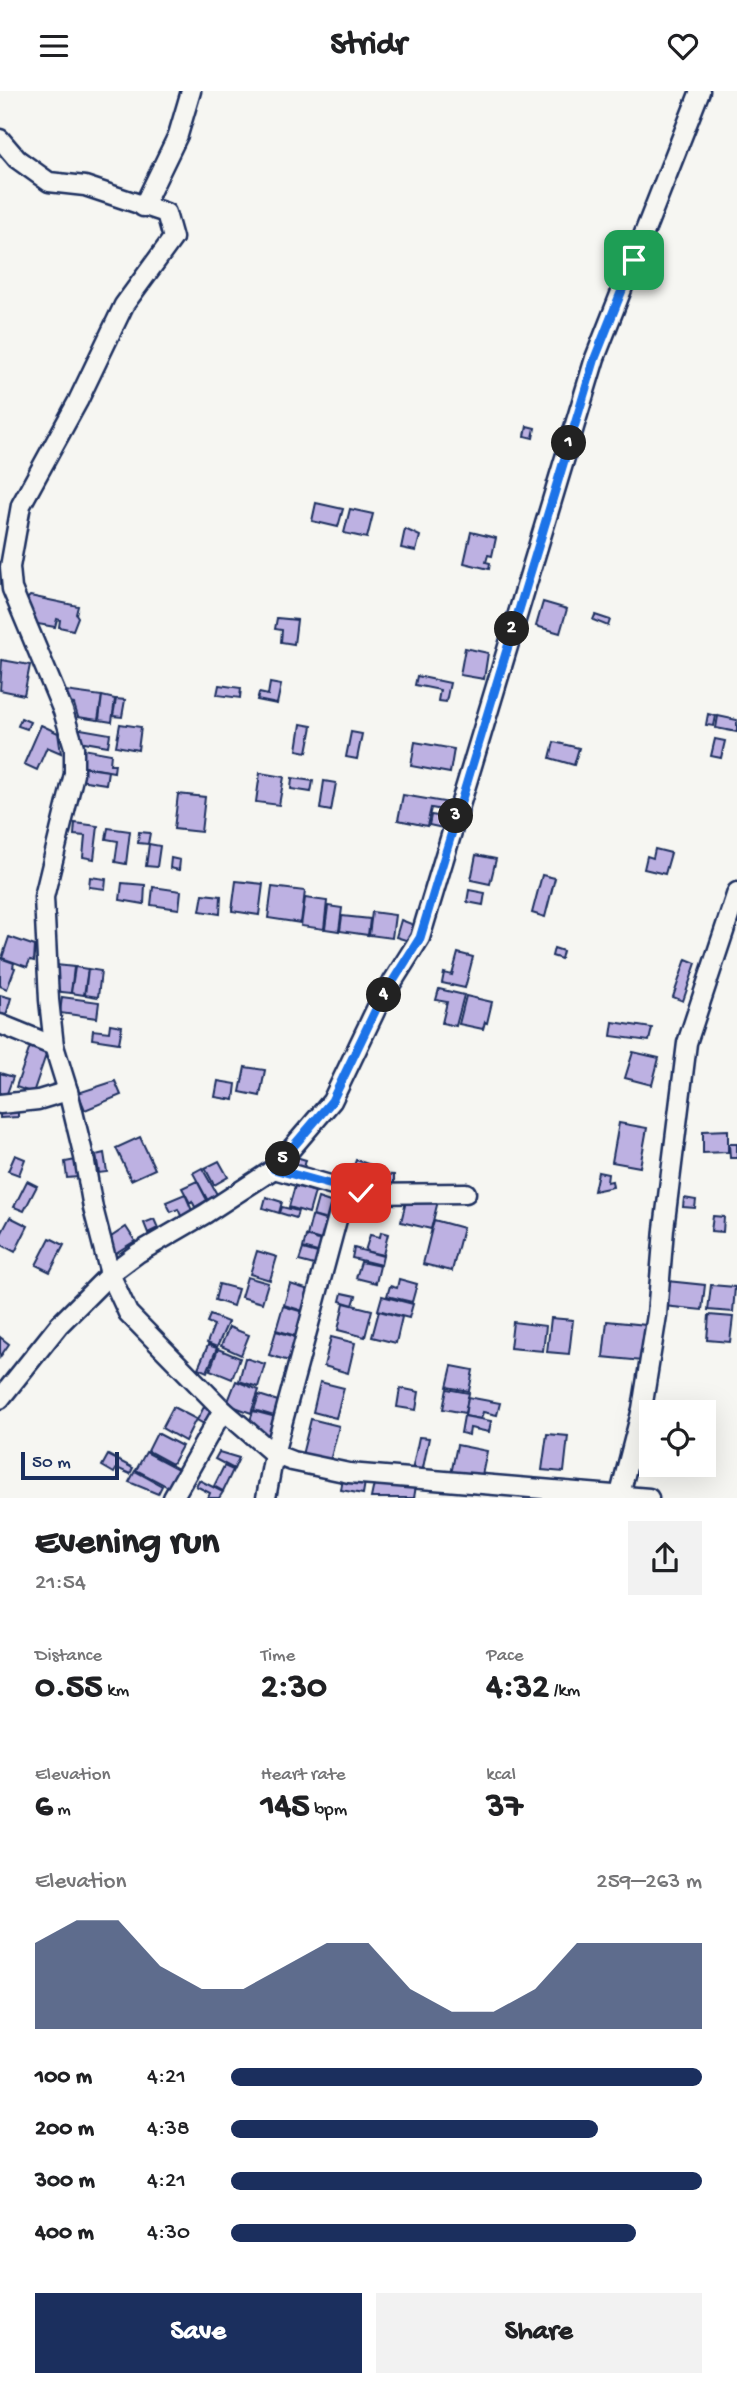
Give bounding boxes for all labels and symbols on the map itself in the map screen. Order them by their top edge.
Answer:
pin [604,230,664,290]
pin: 1 [552,425,586,461]
pin: 2 [494,611,530,647]
pin: 3 [438,799,474,833]
pin: 4 [366,977,402,1013]
pin: 5 [266,1141,300,1177]
pin [331,1163,391,1223]
scale bar [21,1449,119,1481]

